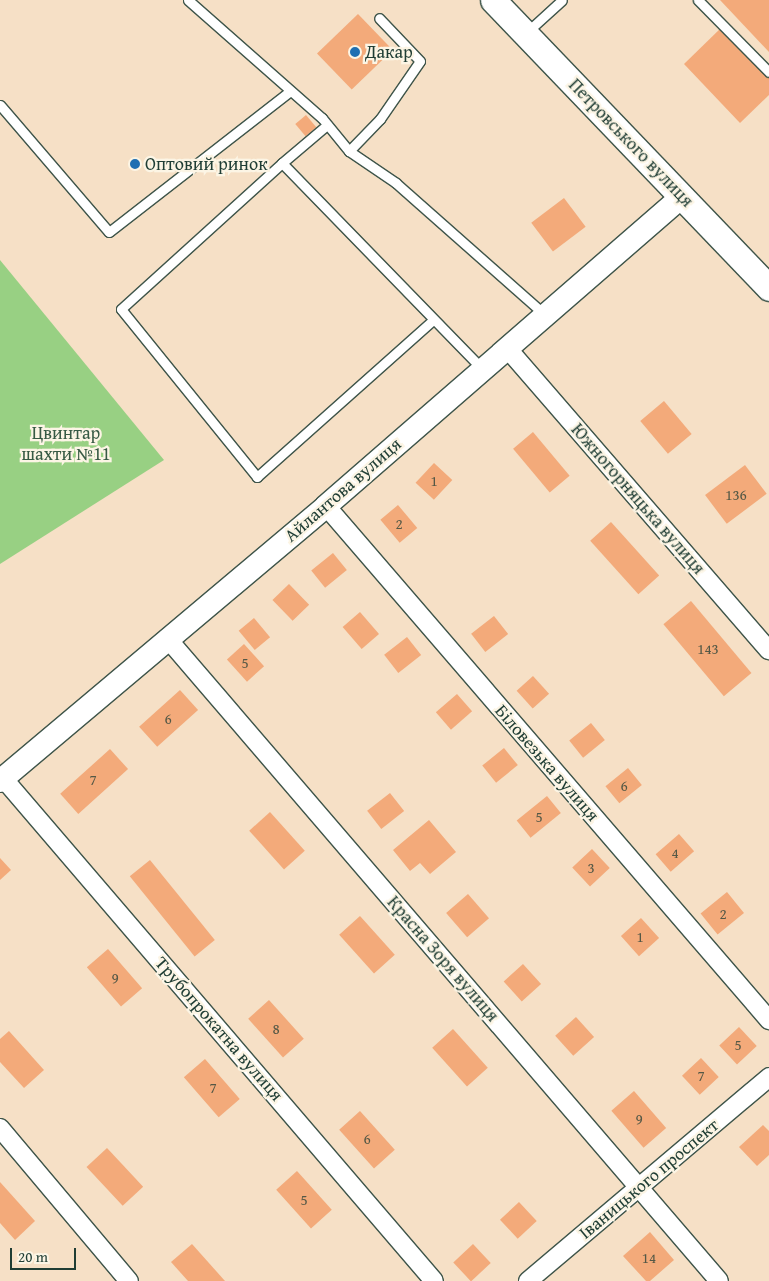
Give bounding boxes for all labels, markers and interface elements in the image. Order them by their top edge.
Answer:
place label: Дакар [365,41,413,63]
marker: Дакар [349,46,361,58]
street label: Петровського вулиця [564,74,698,212]
place label: Оптовий ринок [145,153,268,175]
marker: Оптовий ринок [129,158,141,170]
street label: Южногорняцька вулиця [567,419,709,579]
park label: Цвинтар шахти №11 [21,423,111,466]
street label: Айлантова вулиця [280,433,406,547]
house number: 1 [430,472,438,490]
house number: 136 [725,486,747,504]
house number: 2 [395,515,403,533]
house number: 143 [697,640,719,658]
house number: 5 [241,654,249,672]
street label: Біловезька вулиця [490,700,604,826]
house number: 6 [164,710,172,728]
house number: 7 [89,771,97,789]
house number: 6 [620,777,628,795]
house number: 5 [535,808,543,826]
house number: 4 [671,844,679,862]
house number: 3 [587,859,595,877]
street label: Красна Зоря вулиця [383,892,503,1026]
house number: 2 [719,905,727,923]
house number: 1 [636,928,644,946]
street label: Трубопрокатна вулиця [150,952,288,1106]
house number: 9 [111,969,119,987]
house number: 8 [272,1020,280,1038]
house number: 5 [734,1036,742,1054]
house number: 7 [697,1067,705,1085]
house number: 7 [209,1079,217,1097]
house number: 9 [635,1110,643,1128]
street label: Іваницького проспект [575,1114,723,1244]
house number: 6 [363,1130,371,1148]
house number: 5 [300,1191,308,1209]
scale bar [12,1238,79,1270]
text: 20 m [18,1246,48,1267]
house number: 14 [642,1249,656,1267]

